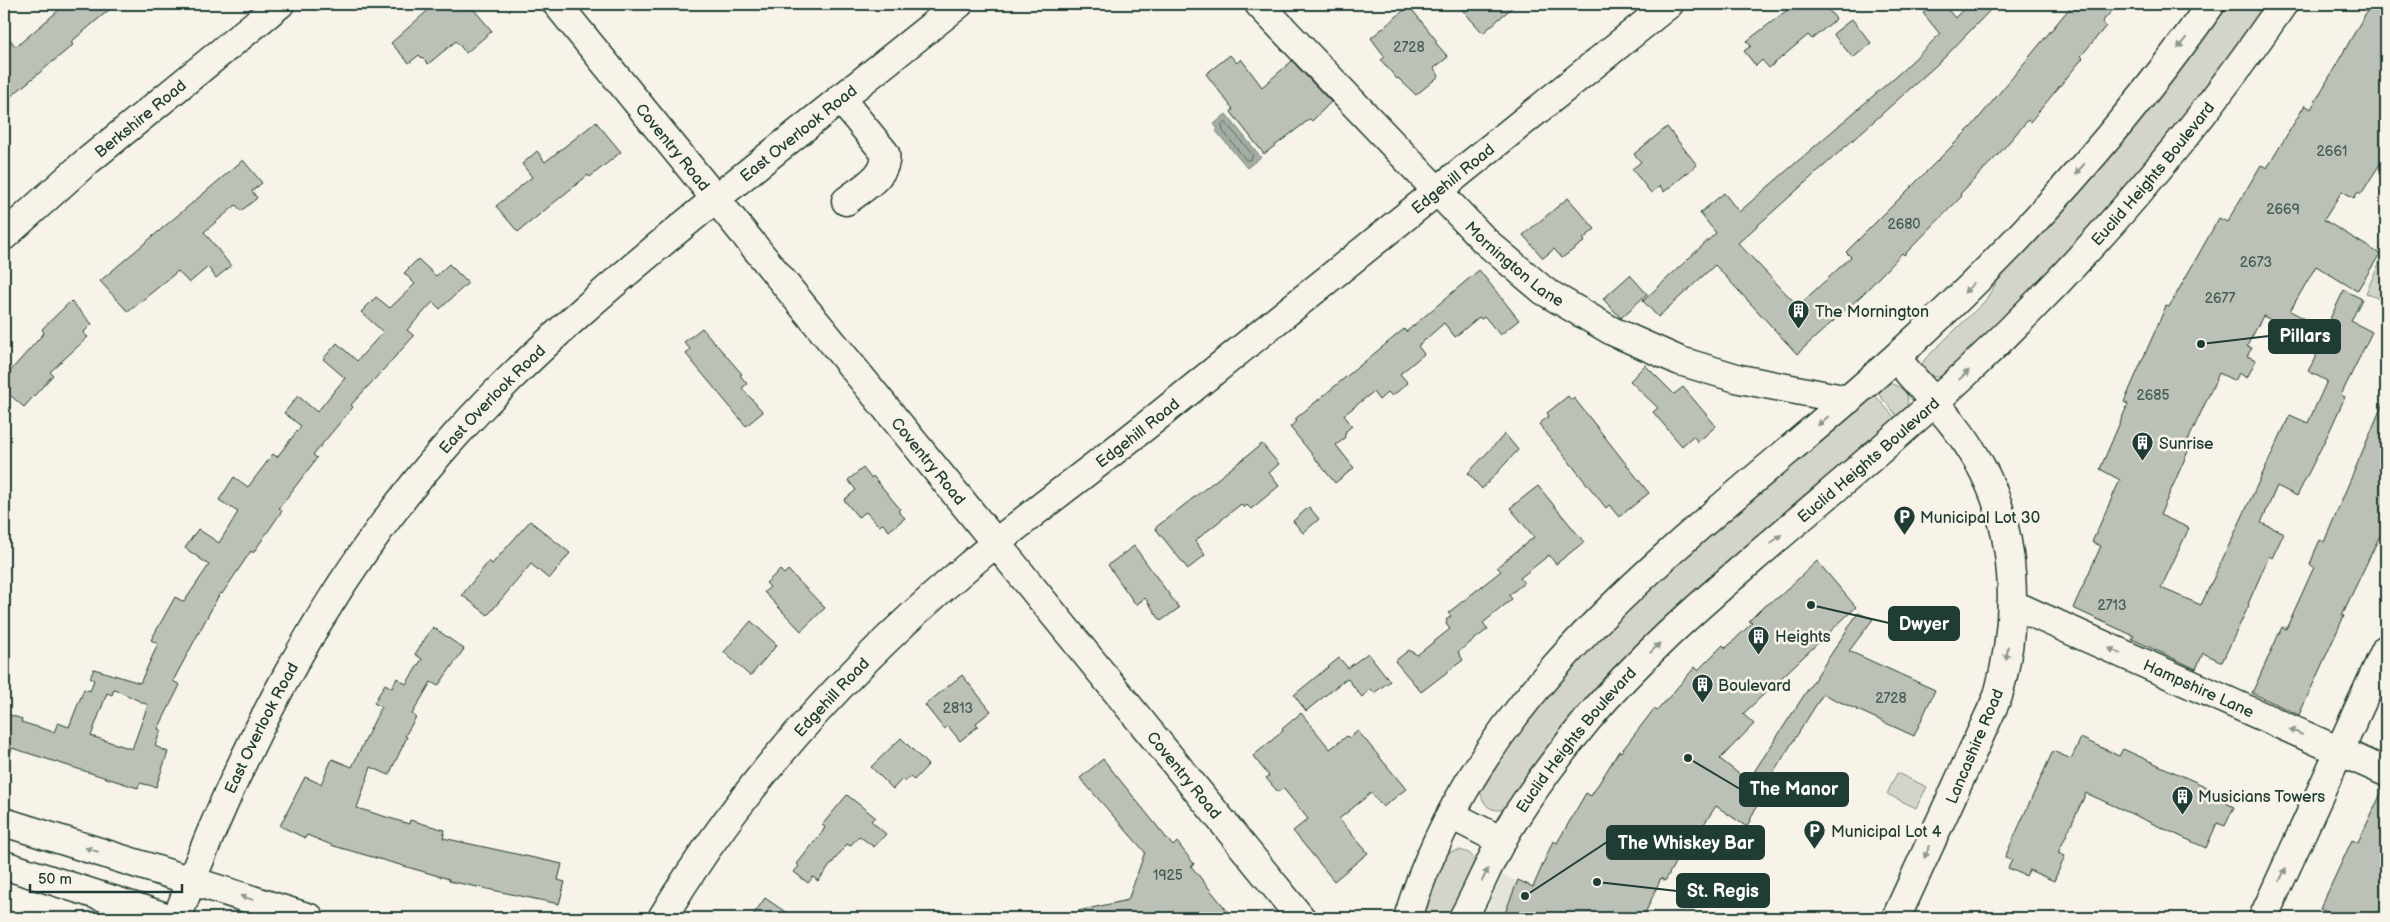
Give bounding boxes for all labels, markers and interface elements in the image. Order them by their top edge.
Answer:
one-way arrow [2177,36,2188,49]
house number: 2728 [1393,39,1425,56]
street label: Berkshire Road [91,76,191,162]
street label: East Overlook Road [737,81,861,186]
street label: Euclid Heights Boulevard [2088,99,2219,250]
street label: Coventry Road [631,100,713,195]
street label: Edgehill Road [1408,140,1499,219]
house number: 2661 [2317,143,2347,160]
one-way arrow [2074,162,2085,175]
house number: 2669 [2266,201,2300,218]
house number: 2680 [1887,216,1921,233]
street label: Mornington Lane [1461,218,1567,312]
house number: 2673 [2240,254,2272,271]
one-way arrow [1963,282,1975,294]
house number: 2677 [2205,290,2235,307]
building icon: The Mornington [1787,299,1811,330]
place label: The Mornington [1815,303,1929,322]
callout: Pillars [2269,320,2340,353]
text: Pillars [2279,326,2331,347]
street label: East Overlook Road [436,342,550,458]
one-way arrow [1958,369,1970,381]
house number: 2685 [2137,387,2170,404]
street label: Euclid Heights Boulevard [1794,394,1944,527]
street label: Edgehill Road [1093,395,1184,472]
street label: Coventry Road [886,414,969,509]
one-way arrow [1817,416,1830,427]
building icon: Sunrise [2131,431,2155,462]
place label: Sunrise [2159,435,2214,454]
parking icon: Municipal Lot 30 [1892,505,1916,536]
place label: Municipal Lot 30 [1920,509,2040,528]
one-way arrow [1769,533,1781,545]
house number: 2713 [2097,597,2127,614]
callout: Dwyer [1889,607,1959,640]
text: Dwyer [1899,614,1950,635]
building icon: Heights [1747,624,1771,655]
place label: Heights [1775,628,1831,647]
one-way arrow [1649,642,1661,654]
one-way arrow [2003,645,2011,661]
one-way arrow [2108,647,2122,655]
street label: Edgehill Road [791,654,874,741]
street label: Hampshire Lane [2140,656,2257,723]
street label: East Overlook Road [221,660,303,797]
street label: Euclid Heights Boulevard [1513,664,1641,817]
building icon: Boulevard [1690,673,1714,704]
place label: Boulevard [1718,677,1791,696]
street label: Lancashire Road [1943,686,2008,807]
house number: 2728 [1875,690,1907,707]
house number: 2813 [943,700,973,717]
one-way arrow [2289,727,2303,735]
street label: Coventry Road [1142,728,1225,823]
callout: The Manor [1740,773,1848,806]
text: The Manor [1750,779,1839,800]
building icon: Musicians Towers [2170,784,2194,815]
place label: Musicians Towers [2198,788,2325,807]
parking icon: Municipal Lot 4 [1803,819,1827,850]
place label: Municipal Lot 4 [1831,823,1942,842]
callout: The Whiskey Bar [1607,826,1764,859]
text: The Whiskey Bar [1618,833,1755,854]
one-way arrow [1923,844,1931,859]
one-way arrow [84,845,99,853]
scale bar [30,862,182,894]
house number: 1925 [1153,867,1183,884]
one-way arrow [2280,867,2288,881]
one-way arrow [1481,868,1489,882]
text: 50 m [38,870,72,889]
callout: St. Regis [1677,874,1769,907]
text: St. Regis [1687,881,1759,902]
one-way arrow [239,894,254,902]

